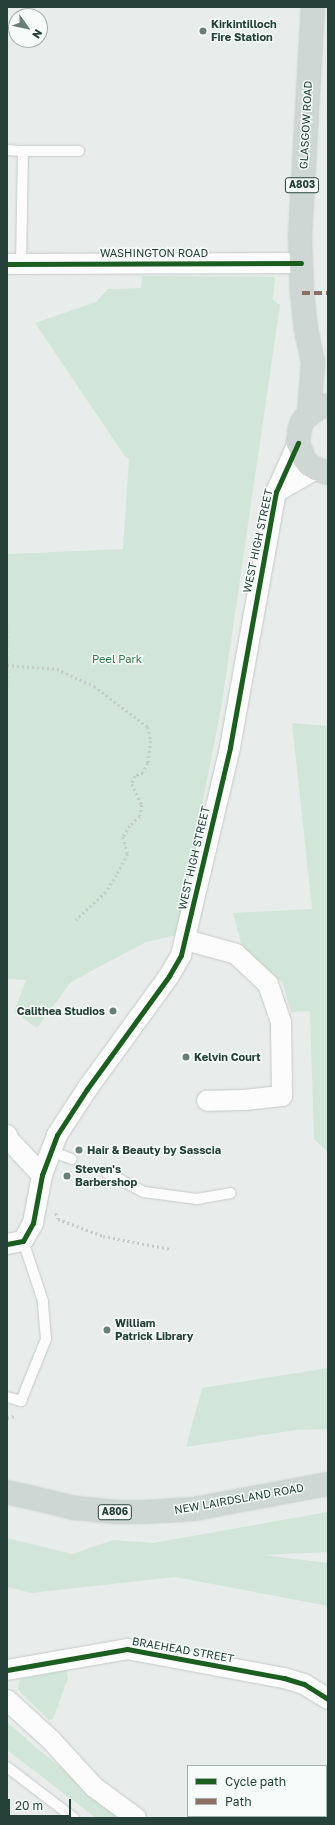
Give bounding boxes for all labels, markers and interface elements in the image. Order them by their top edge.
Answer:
north arrow [8,8,48,48]
place label: Kirkintilloch Fire Station [211,18,277,44]
marker: Kirkintilloch Fire Station [198,26,208,36]
text: N [30,27,45,41]
street label: GLASGOW ROAD [297,81,315,169]
road number: A803 [284,177,320,193]
street label: WASHINGTON ROAD [100,246,208,260]
street label: WEST HIGH STREET [241,488,275,594]
park label: Peel Park [92,652,142,666]
street label: WEST HIGH STREET [176,805,212,911]
place label: Calithea Studios [17,1004,105,1018]
marker: Calithea Studios [108,1006,118,1016]
place label: Kelvin Court [194,1050,261,1064]
marker: Kelvin Court [181,1052,191,1062]
place label: Hair & Beauty by Sasscia [87,1143,221,1157]
marker: Hair & Beauty by Sasscia [74,1145,84,1155]
place label: Steven's Barbershop [75,1163,137,1189]
marker: Steven's Barbershop [62,1171,72,1181]
place label: William Patrick Library [115,1317,193,1343]
marker: William Patrick Library [102,1325,112,1335]
street label: NEW LAIRDSLAND ROAD [173,1481,305,1517]
road number: A806 [97,1504,133,1520]
street label: BRAEHEAD STREET [131,1635,235,1665]
legend [187,1765,327,1817]
text: Cycle path [225,1774,286,1789]
scale bar [10,1791,73,1817]
text: Path [225,1794,252,1809]
text: 20 m [15,1798,43,1813]

